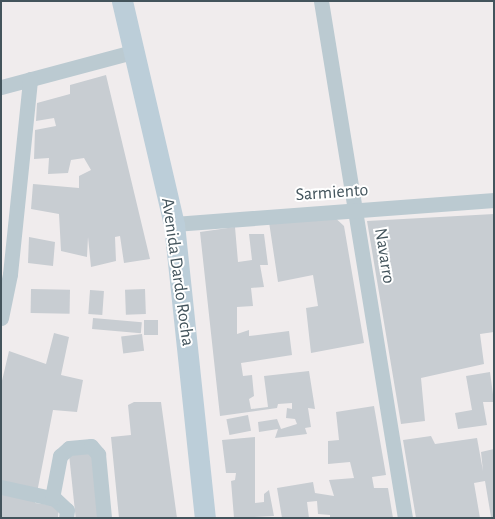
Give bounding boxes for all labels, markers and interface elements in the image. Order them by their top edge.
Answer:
street label: Sarmiento [295,180,369,206]
street label: Avenida Dardo Rocha [156,196,198,348]
street label: Navarro [369,227,399,285]

